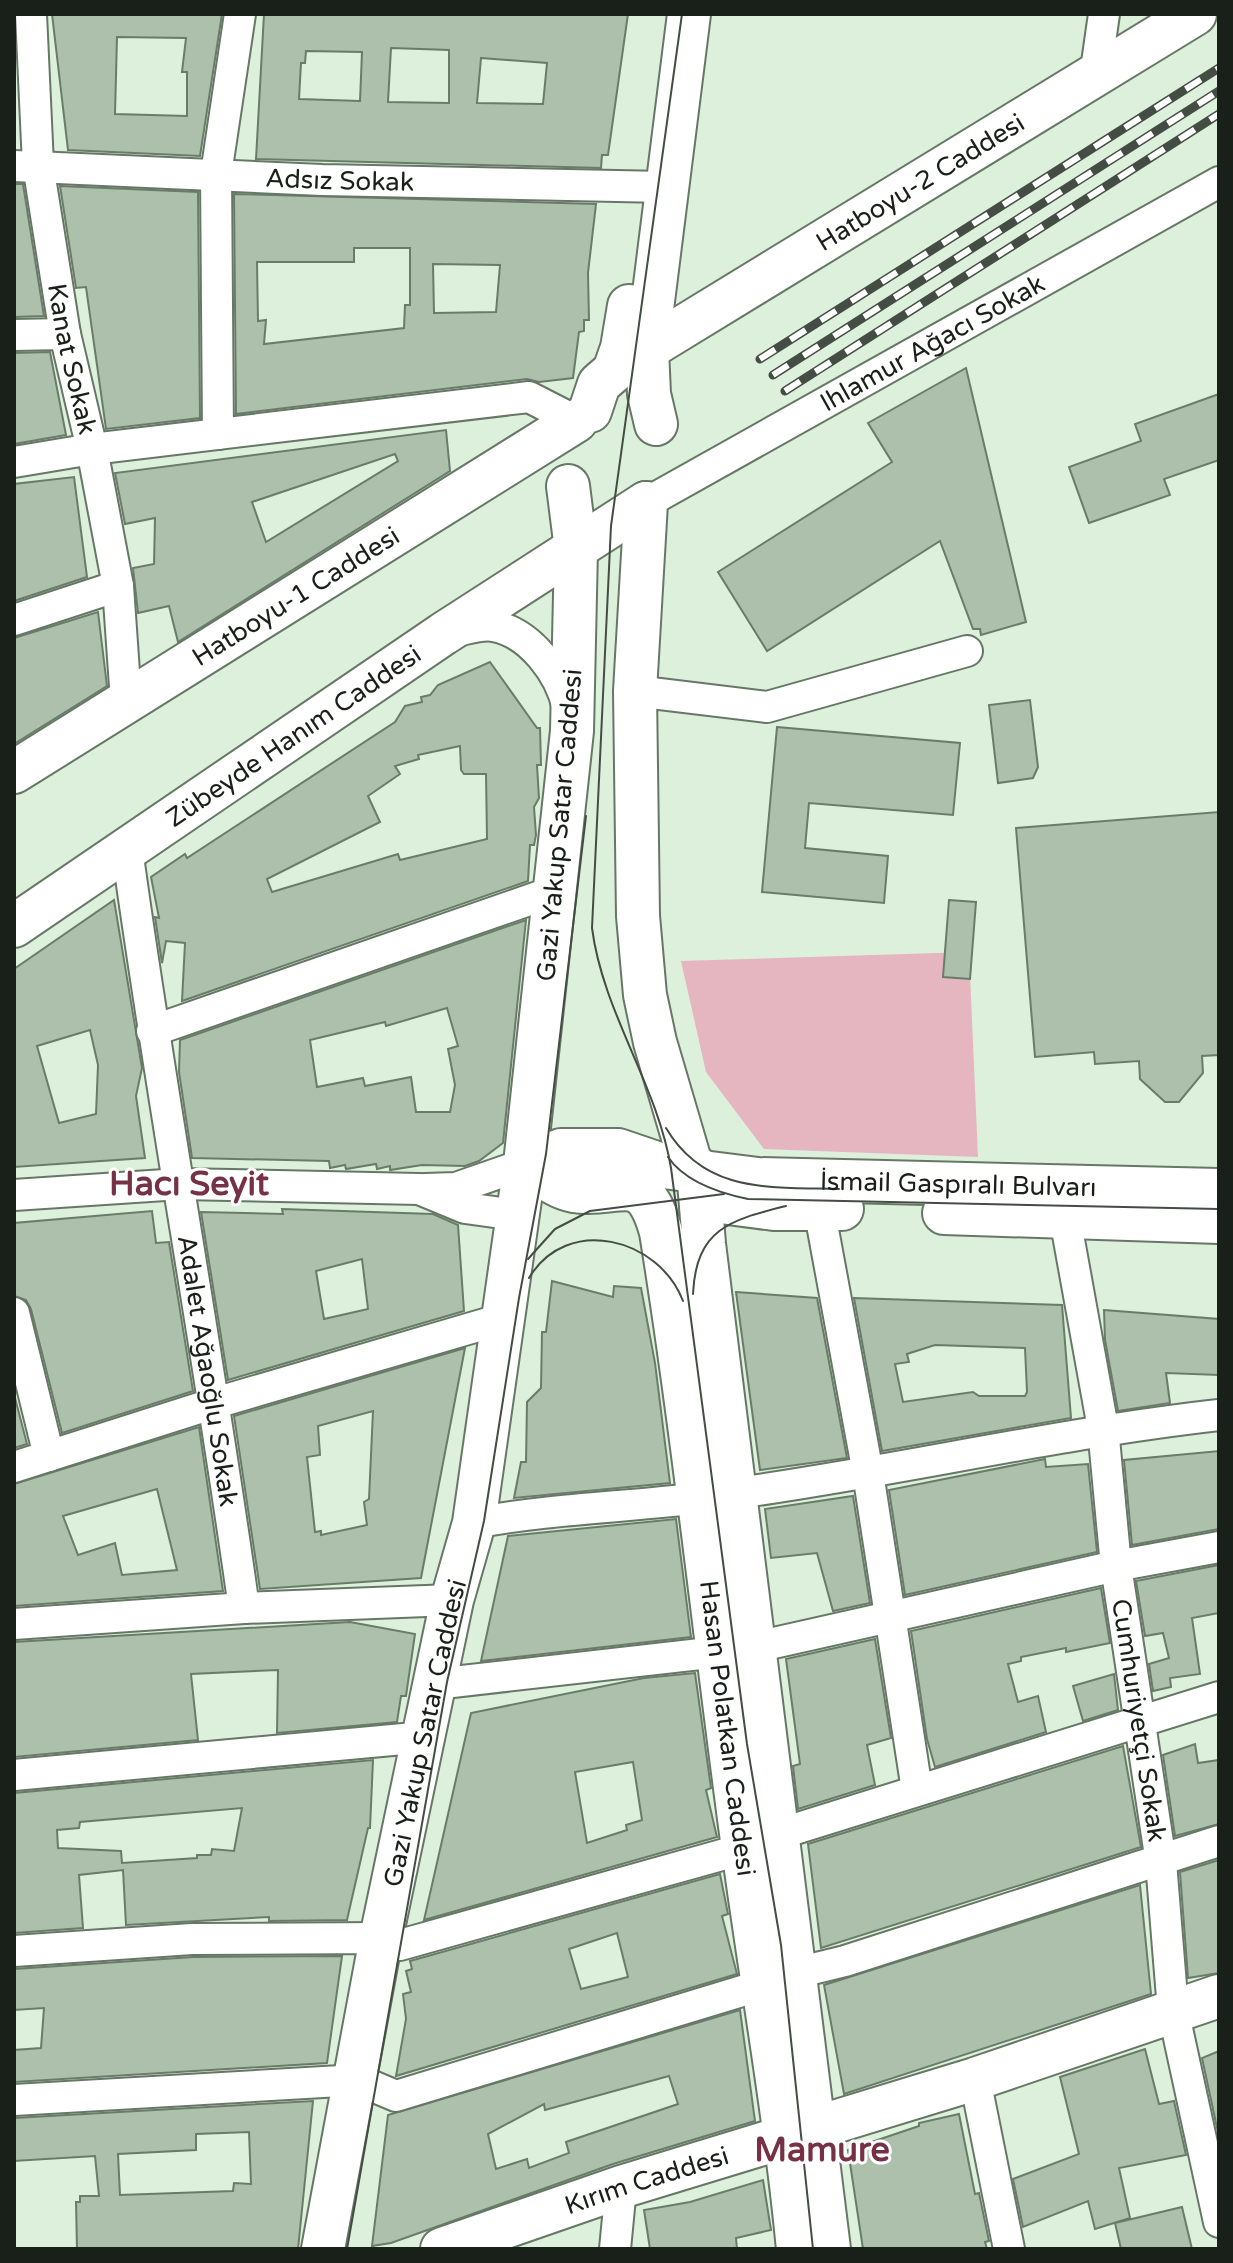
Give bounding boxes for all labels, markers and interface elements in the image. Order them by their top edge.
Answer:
street label: Hatboyu-2 Caddesi [810,107,1030,258]
street label: Adsız Sokak [265,162,414,198]
street label: Ihlamur Ağacı Sokak [815,268,1050,418]
street label: Kanat Sokak [41,281,103,437]
street label: Hatboyu-1 Caddesi [186,520,405,673]
street label: Zübeyde Hanım Caddesi [160,639,427,834]
street label: Gazi Yakup Satar Caddesi [530,668,589,983]
district label: Hacı Seyit [109,1164,269,1205]
street label: İsmail Gaspıralı Bulvarı [820,1165,1097,1203]
street label: Adalet Ağaoğlu Sokak [171,1233,244,1508]
street label: Gazi Yakup Satar Caddesi [377,1576,473,1890]
street label: Hasan Polatkan Caddesi [693,1579,762,1878]
street label: Cumhuriyetçi Sokak [1105,1597,1173,1844]
district label: Mamure [754,2130,890,2171]
street label: Kırım Caddesi [561,2140,732,2221]

